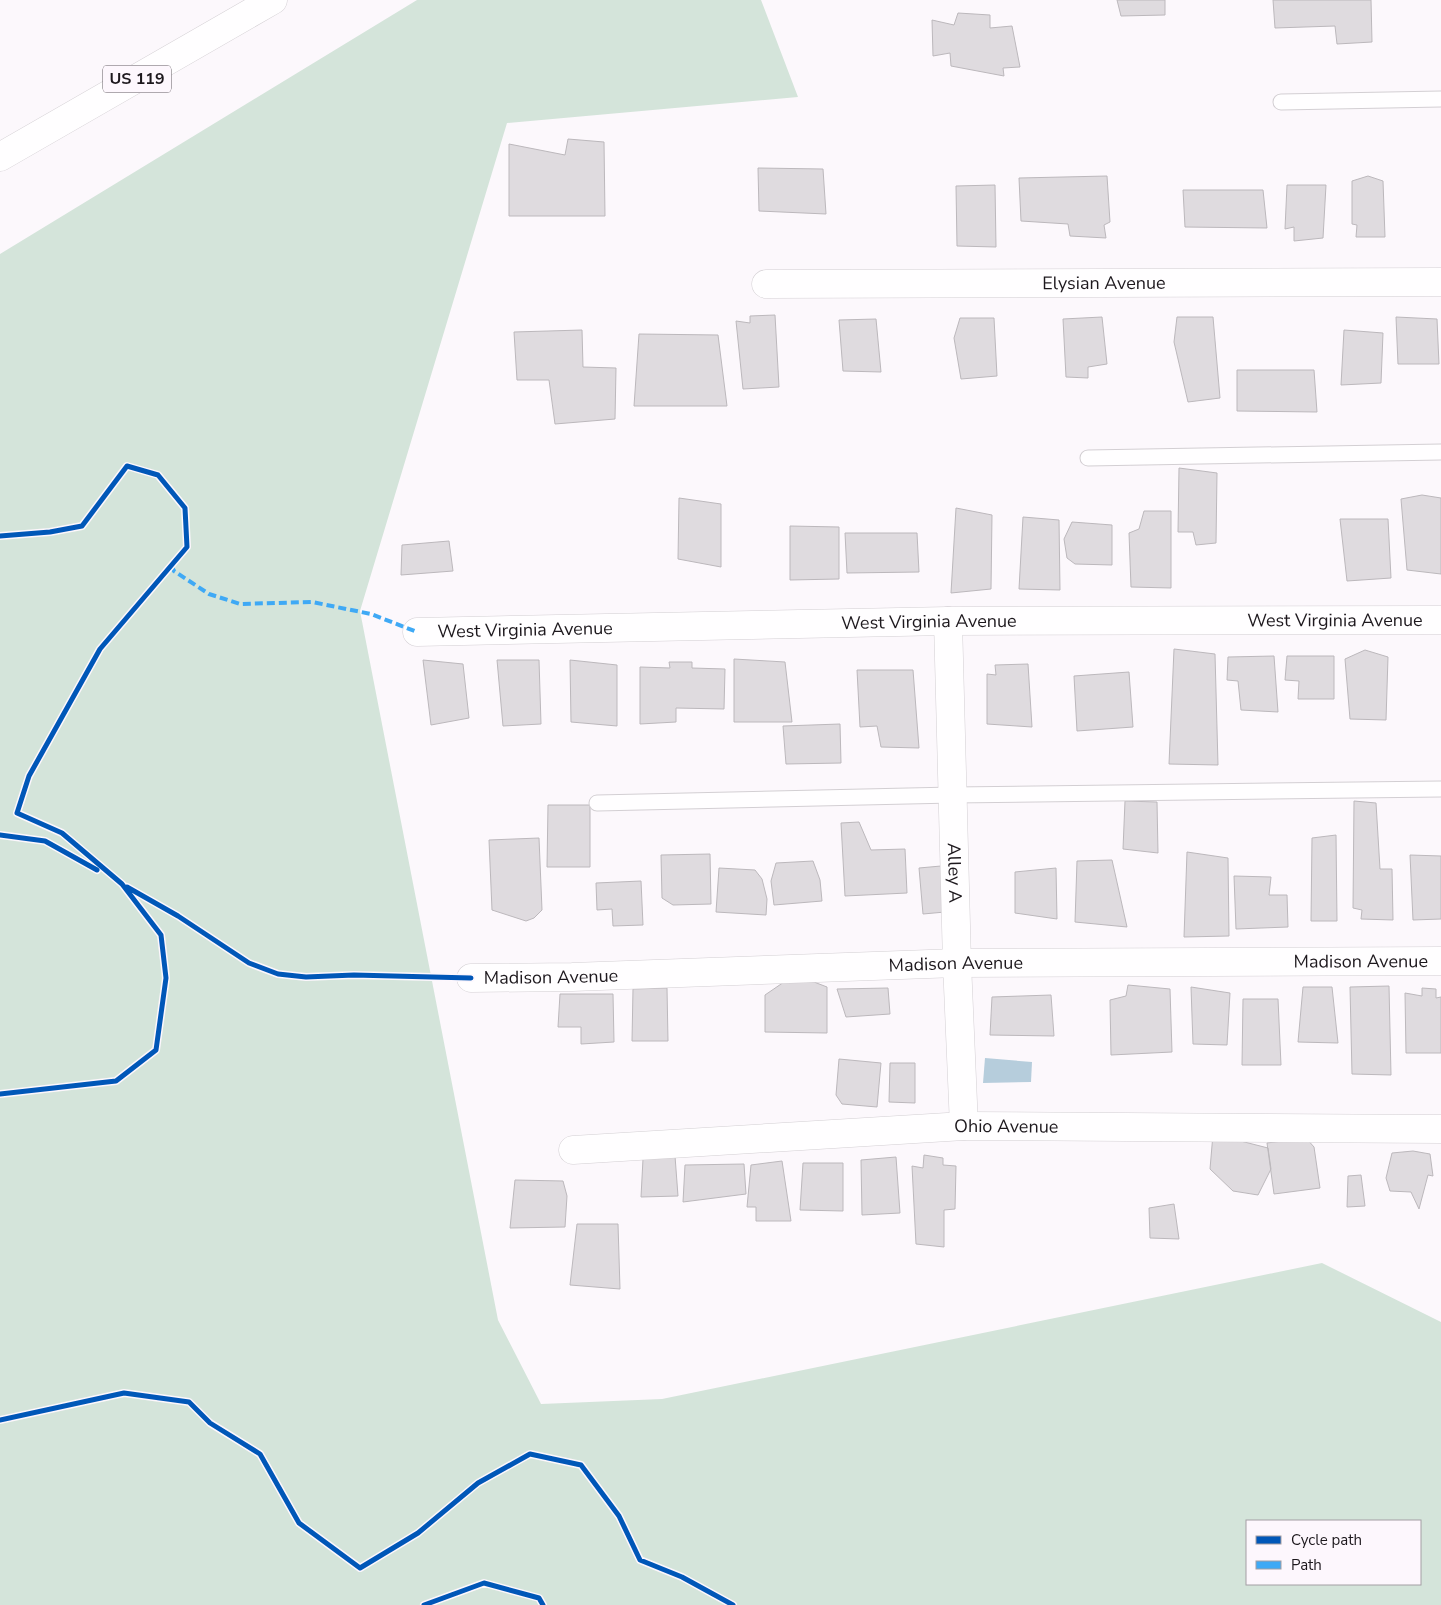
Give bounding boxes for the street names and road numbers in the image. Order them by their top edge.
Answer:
road number: US 119 [103,66,171,92]
street label: Elysian Avenue [1042,271,1166,295]
street label: West Virginia Avenue [1247,608,1423,632]
street label: West Virginia Avenue [841,609,1017,635]
street label: West Virginia Avenue [437,616,613,644]
street label: Alley A [942,843,967,903]
street label: Madison Avenue [1293,949,1428,974]
street label: Madison Avenue [888,951,1023,977]
street label: Madison Avenue [484,963,619,990]
street label: Ohio Avenue [953,1114,1058,1139]

